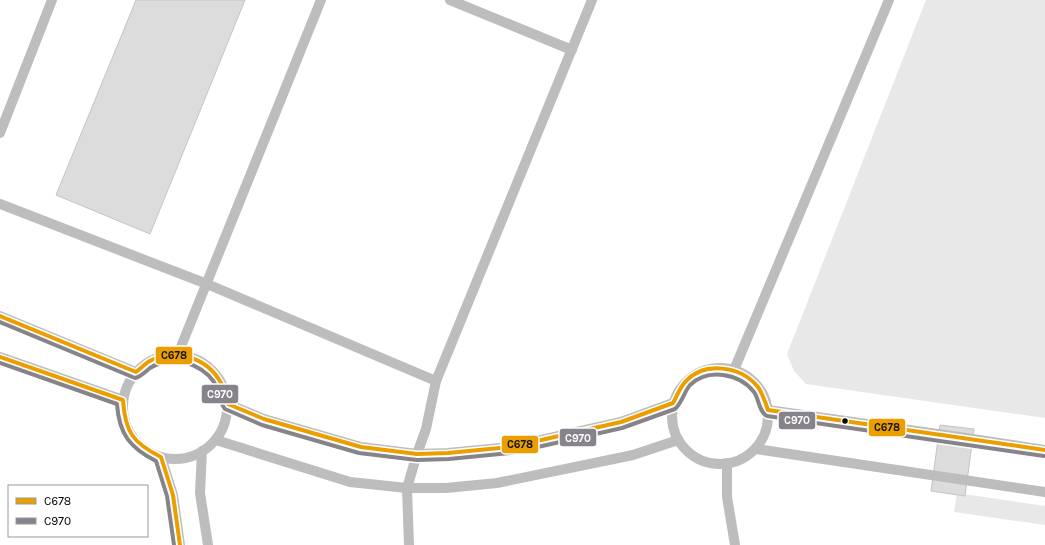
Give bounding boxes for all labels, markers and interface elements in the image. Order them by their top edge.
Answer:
line badge: C678 [155,346,193,365]
text: C678 [161,349,187,362]
line badge: C970 [201,384,239,404]
text: C970 [207,388,233,401]
line badge: C970 [778,411,816,430]
text: C970 [784,414,810,427]
unlabelled marker [840,416,850,426]
line badge: C678 [868,418,906,437]
text: C678 [874,421,900,434]
line badge: C970 [559,428,597,447]
text: C970 [565,432,591,445]
line badge: C678 [501,435,539,454]
text: C678 [507,438,533,451]
legend [8,485,148,537]
text: C678 [44,494,71,508]
text: C970 [44,514,71,528]

